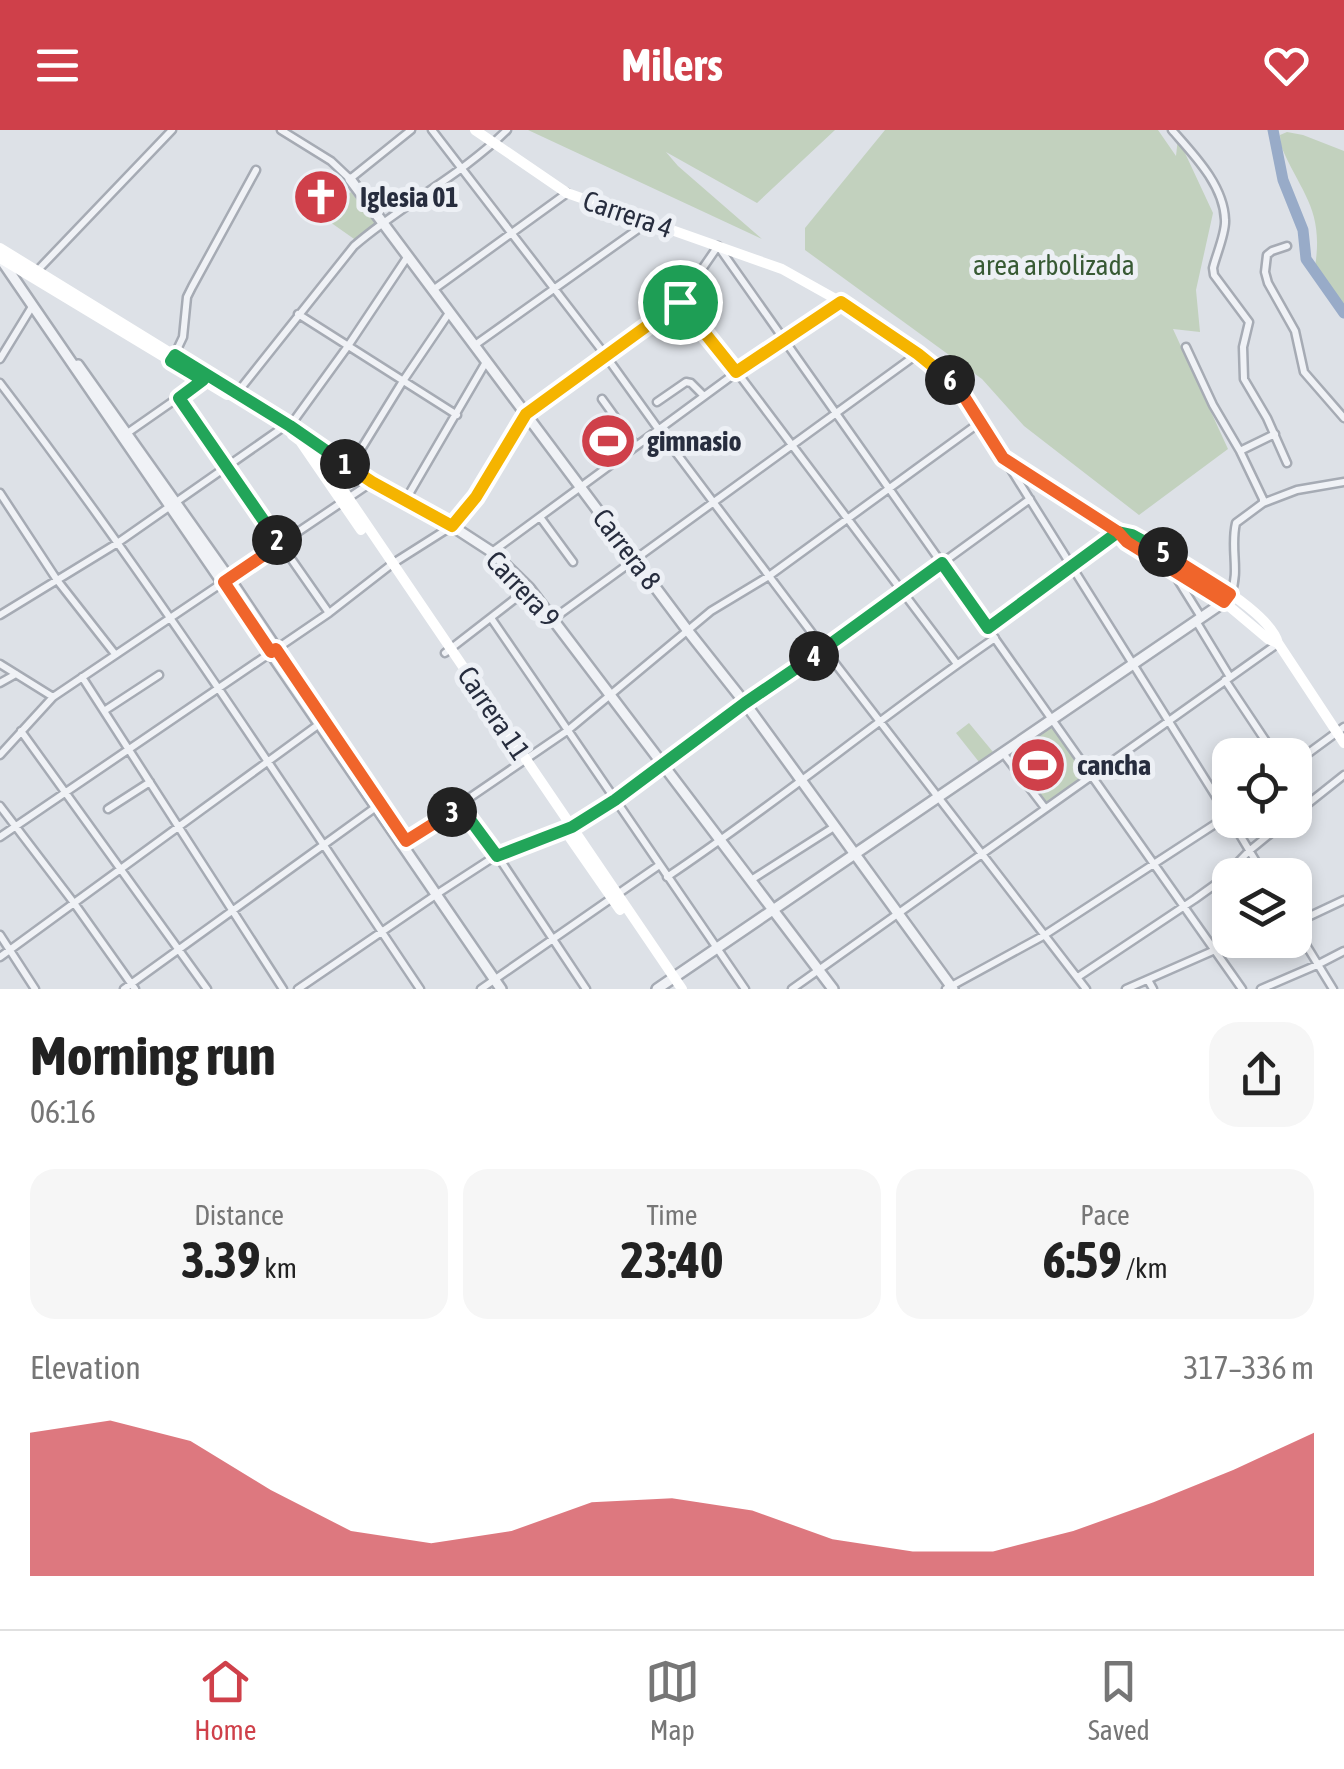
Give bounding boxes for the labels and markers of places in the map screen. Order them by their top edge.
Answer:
church icon: Iglesia 01 [291,167,351,227]
place label: Iglesia 01 [360,181,459,213]
pin [638,260,723,345]
pin: 6 [925,355,975,405]
sports icon: gimnasio [578,411,638,471]
place label: gimnasio [647,425,742,457]
pin: 1 [320,439,370,489]
pin: 2 [252,515,302,565]
pin: 5 [1138,527,1188,577]
pin: 4 [789,631,839,681]
sports icon: cancha [1008,735,1068,795]
place label: cancha [1077,749,1151,781]
pin: 3 [427,787,477,837]

